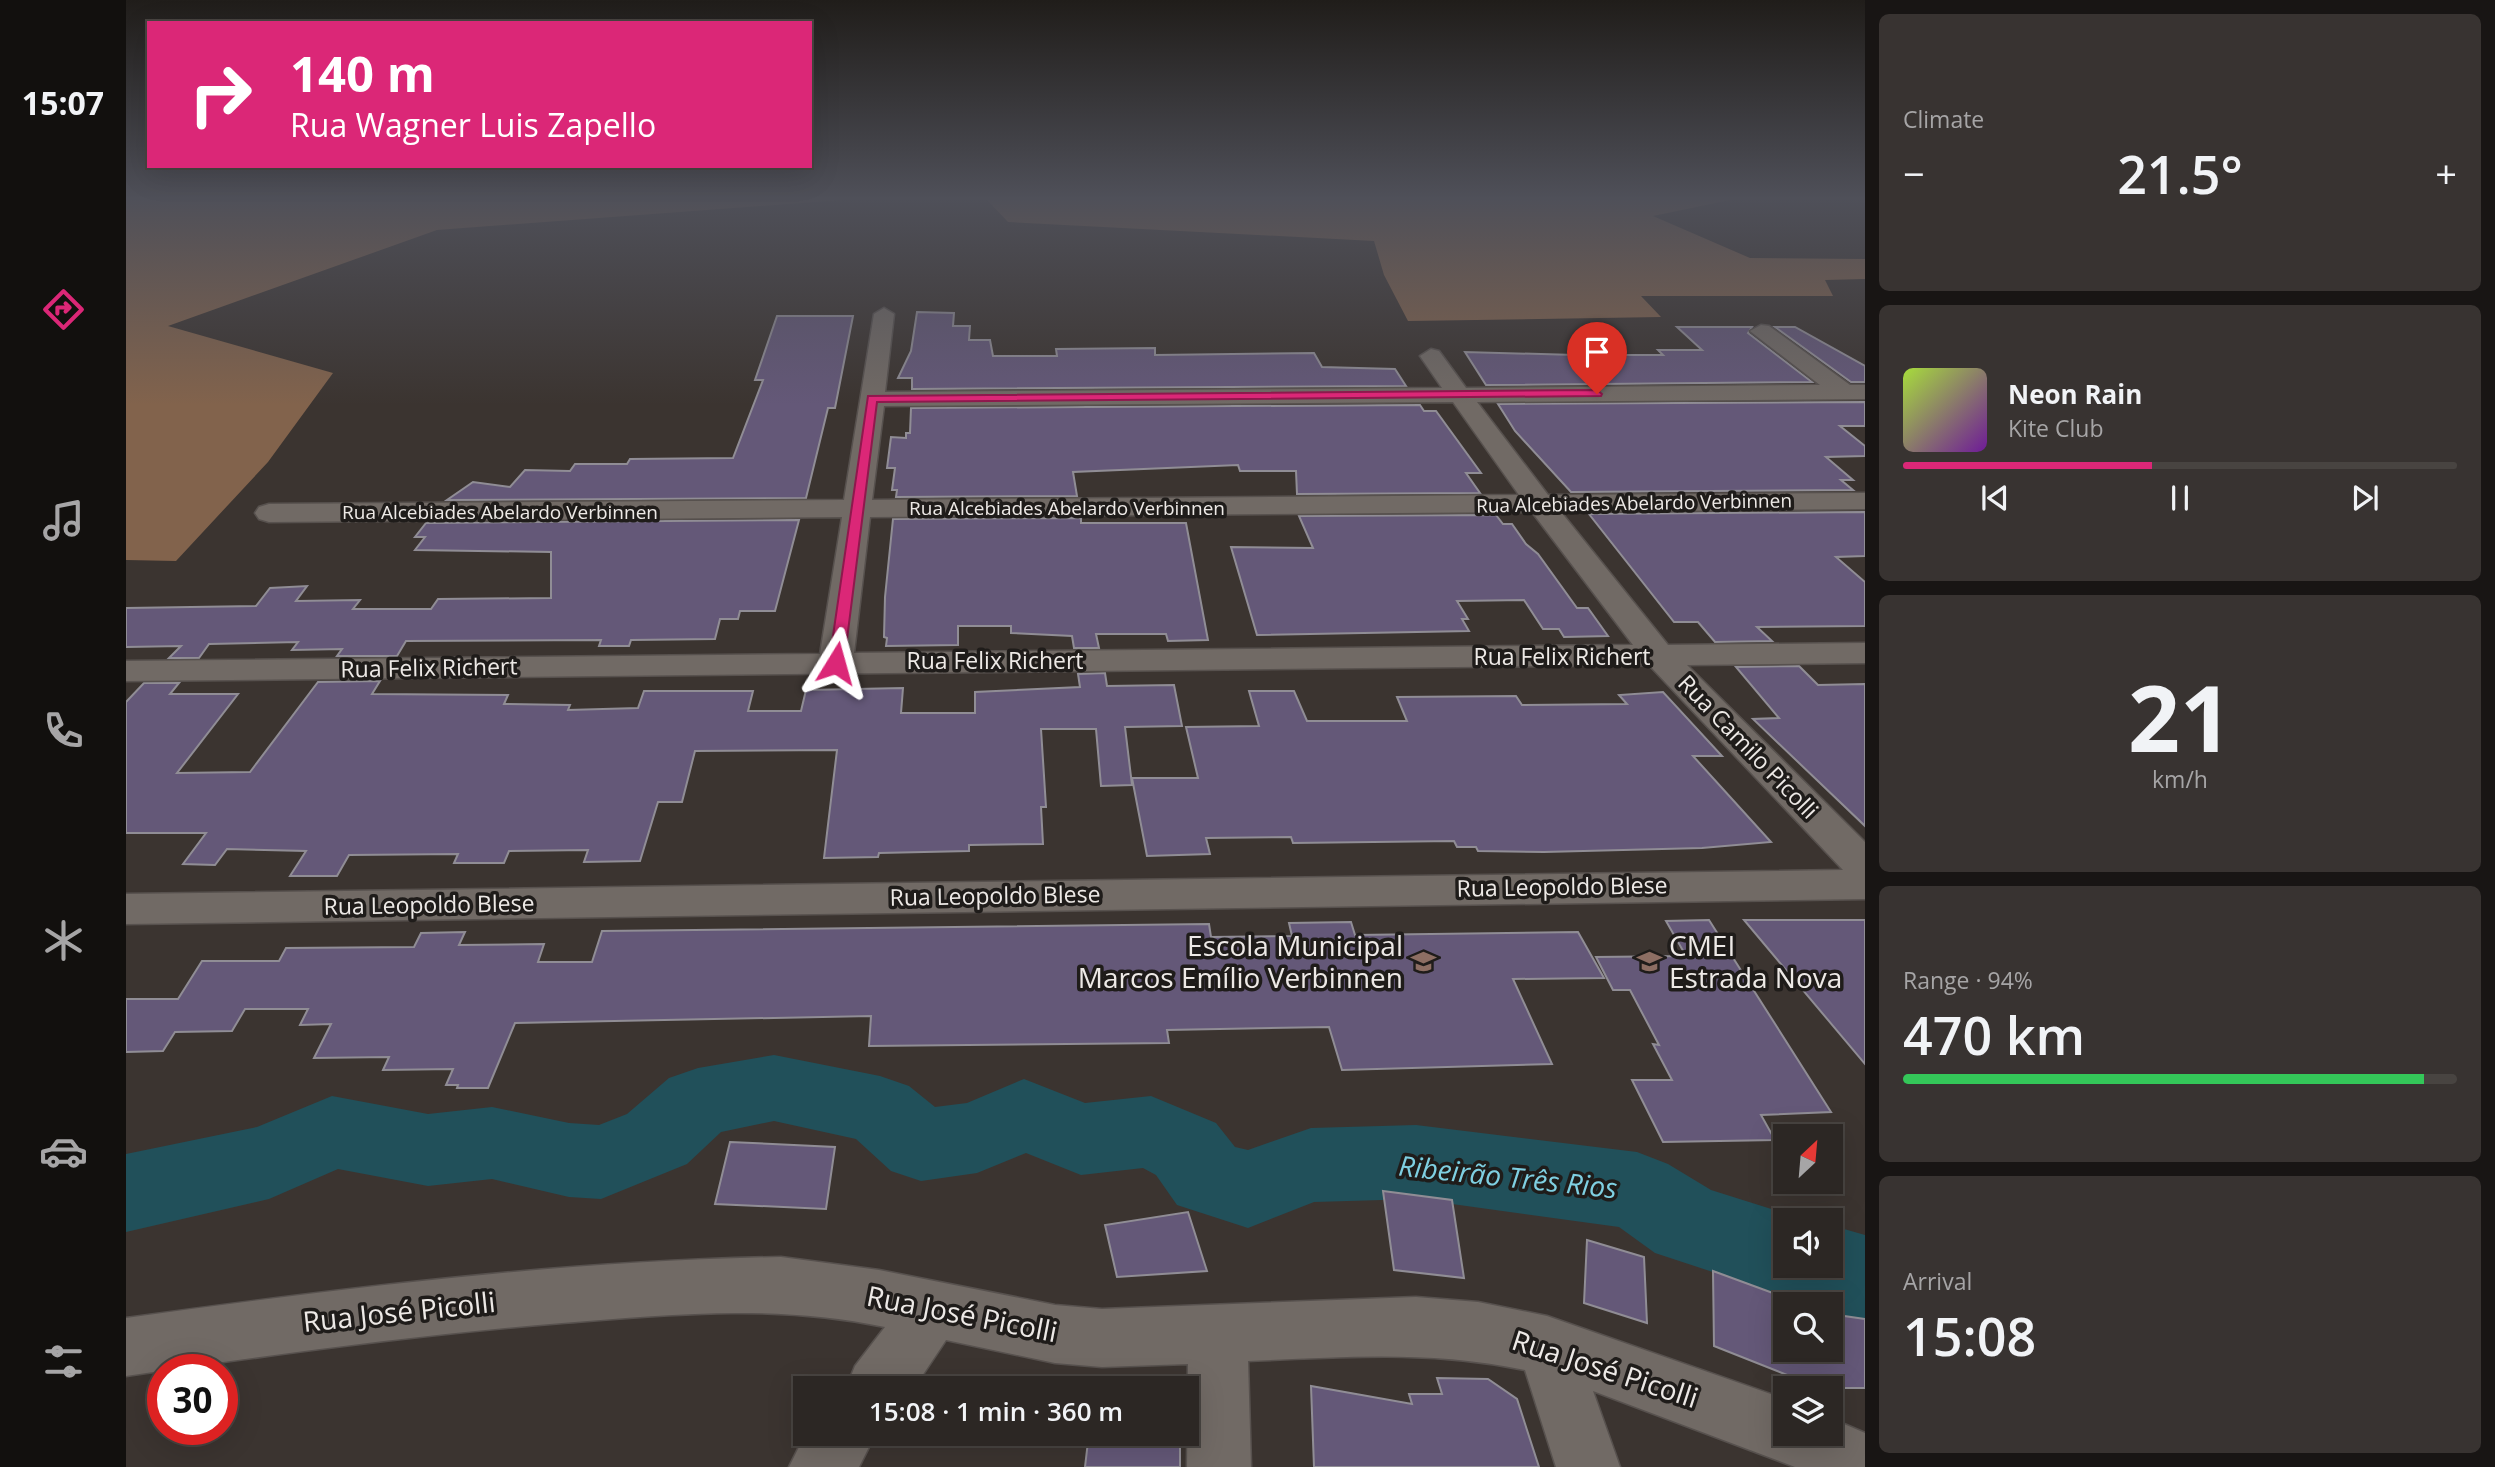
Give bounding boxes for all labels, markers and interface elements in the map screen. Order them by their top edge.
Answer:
text: 140 m [290,40,435,106]
icon: right [175,49,266,140]
text: 15:07 [22,81,104,124]
text: Rua Wagner Luis Zapello [290,103,656,146]
text: Climate [1903,103,1984,135]
text: 21.5° [2117,138,2243,209]
text: − [1903,147,1925,199]
text: + [2435,147,2457,199]
icon: directions [39,285,88,334]
pin [1567,322,1627,394]
icon: arrive [1578,333,1616,371]
text: Neon Rain [2008,376,2142,412]
text: Kite Club [2008,412,2103,444]
icon: previous [1976,479,2014,517]
icon: pause [2161,479,2199,517]
icon: next [2346,479,2384,517]
street label: Rua Alcebiades Abelardo Verbinnen [1476,487,1792,519]
street label: Rua Alcebiades Abelardo Verbinnen [909,495,1225,521]
icon: music [39,496,88,545]
street label: Rua Alcebiades Abelardo Verbinnen [342,499,658,525]
position arrow [799,626,873,700]
street label: Rua Felix Richert [1473,640,1651,672]
street label: Rua Felix Richert [906,644,1084,676]
street label: Rua Felix Richert [340,649,518,685]
text: 21 [2128,655,2232,779]
street label: Rua Camilo Picolli [1672,667,1826,825]
icon: phone [39,706,88,755]
text: km/h [2152,763,2208,795]
street label: Rua Leopoldo Blese [1456,868,1668,904]
street label: Rua Leopoldo Blese [889,877,1101,913]
street label: Rua Leopoldo Blese [323,886,535,922]
icon: climate [39,916,88,965]
place label: Escola Municipal Marcos Emílio Verbinnen [1078,926,1403,996]
place label: CMEI Estrada Nova [1669,926,1842,996]
school or university icon: Escola Municipal Marcos Emílio Verbinnen [1409,948,1437,976]
school or university icon: CMEI Estrada Nova [1635,948,1663,976]
text: Range · 94% [1903,964,2033,996]
text: 470 km [1903,999,2085,1070]
north arrow [1773,1124,1843,1194]
map controls [1773,1124,1843,1446]
icon: car [39,1127,88,1176]
water label: Ribeirão Três Rios [1397,1146,1619,1206]
button: sound [1773,1208,1843,1278]
text: Arrival [1903,1265,1972,1297]
street label: Rua José Picolli [864,1276,1061,1350]
street label: Rua José Picolli [301,1282,497,1340]
button: search [1773,1292,1843,1362]
text: 15:08 [1903,1300,2036,1371]
street label: Rua José Picolli [1507,1320,1703,1416]
icon: filters [39,1337,88,1386]
speed limit sign: 30 [147,1354,238,1445]
button: layers [1773,1376,1843,1446]
text: 15:08 · 1 min · 360 m [869,1393,1123,1429]

